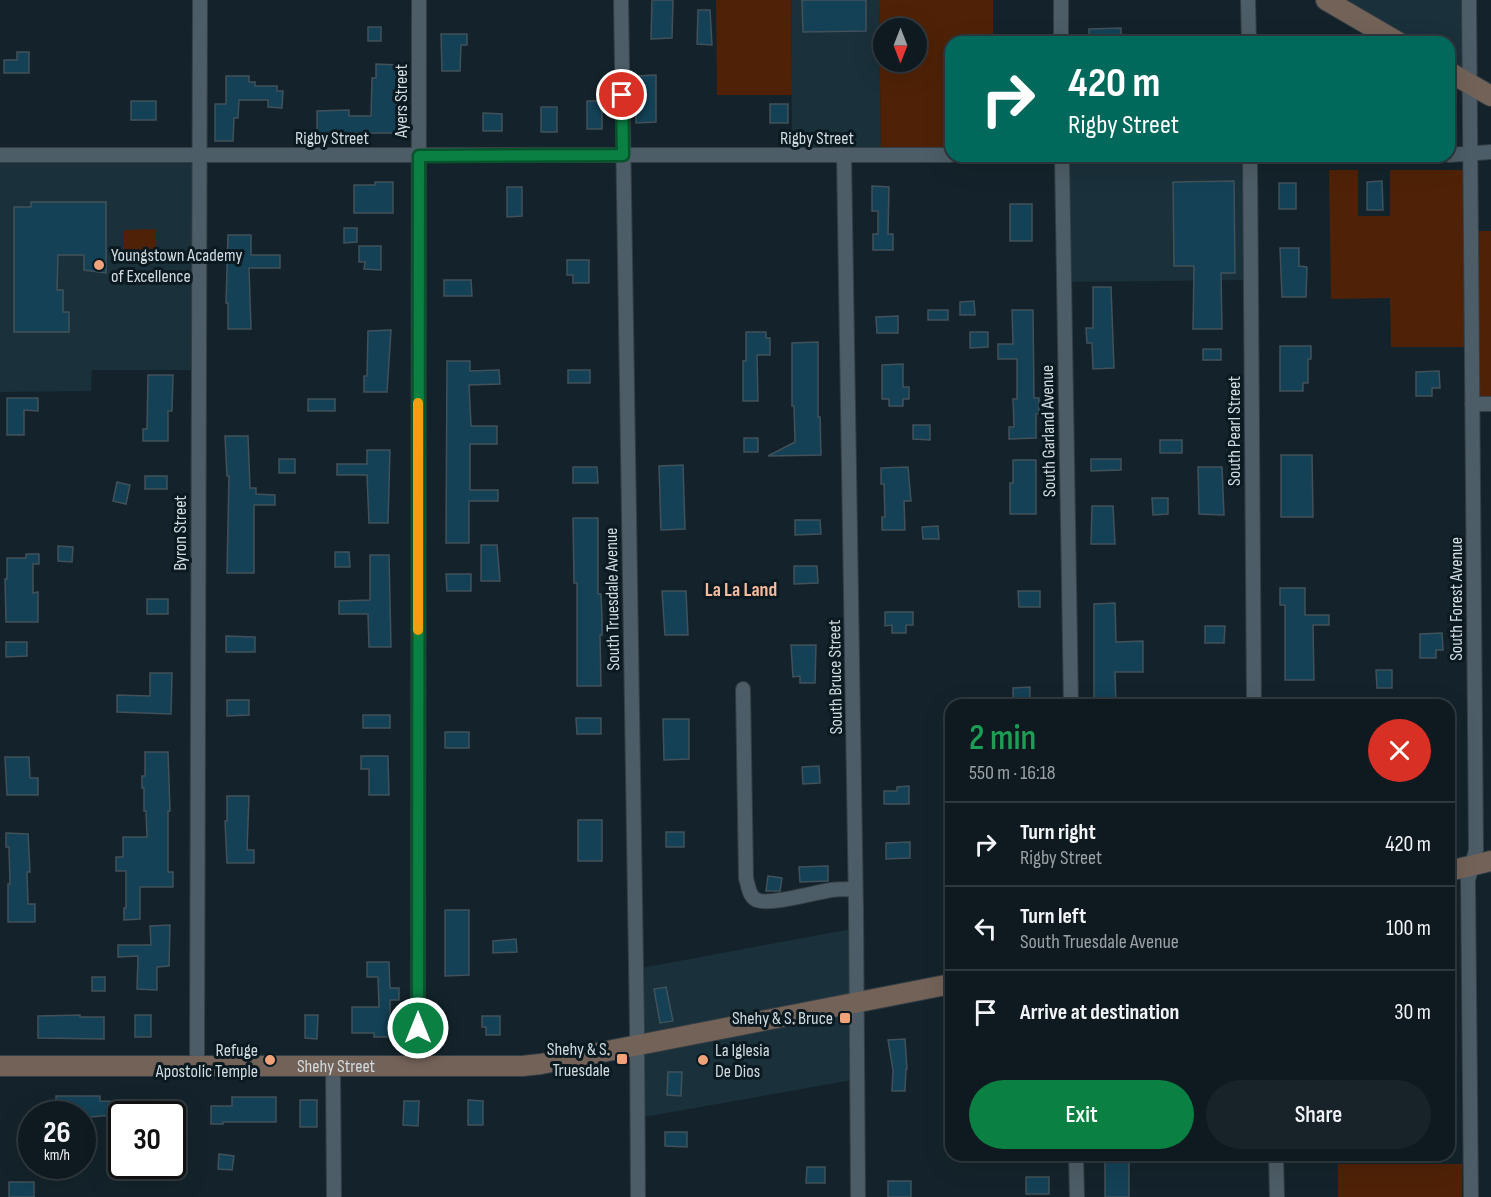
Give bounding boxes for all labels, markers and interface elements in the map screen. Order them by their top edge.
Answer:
north arrow [873,18,927,72]
map controls [873,18,927,72]
text: 420 m [1068,58,1160,109]
icon: right [969,60,1047,138]
street label: Ayers Street [391,64,412,139]
pin [596,69,647,120]
icon: arrive [605,78,638,111]
text: Rigby Street [1068,109,1179,141]
street label: Rigby Street [295,128,369,149]
street label: Rigby Street [780,128,854,149]
place label: Youngstown Academy of Excellence [111,245,242,287]
marker: Youngstown Academy of Excellence [92,258,106,272]
street label: South Garland Avenue [1037,365,1060,497]
street label: South Pearl Street [1224,376,1245,486]
street label: Byron Street [170,495,191,571]
street label: South Truesdale Avenue [601,527,624,671]
street label: South Forest Avenue [1446,537,1467,661]
district label: La La Land [705,578,777,602]
street label: South Bruce Street [824,619,847,735]
text: 2 min [969,717,1036,760]
button: close [1368,719,1431,782]
text: 550 m · 16:18 [969,761,1056,785]
text: Turn right [1020,819,1096,846]
icon: right [969,828,1002,861]
text: 420 m [1385,831,1431,858]
text: Rigby Street [1020,846,1102,870]
text: Turn left [1020,903,1086,930]
icon: left [969,912,1002,945]
text: 100 m [1386,915,1431,942]
text: South Truesdale Avenue [1020,930,1179,954]
position arrow [386,996,450,1060]
icon: arrive [969,996,1002,1029]
text: Arrive at destination [1020,999,1179,1026]
text: 30 m [1394,999,1431,1026]
place label: Shehy & S. Bruce [732,1008,833,1029]
marker: Shehy & S. Bruce [838,1011,852,1025]
place label: Shehy & S. Truesdale [547,1039,610,1081]
place label: Refuge Apostolic Temple [155,1040,258,1082]
place label: La Iglesia De Dios [715,1040,770,1082]
marker: Shehy & S. Truesdale [615,1052,629,1066]
marker: Refuge Apostolic Temple [263,1053,277,1067]
marker: La Iglesia De Dios [696,1053,710,1067]
street label: Shehy Street [297,1056,376,1077]
button: Exit [969,1080,1194,1149]
button: Share [1206,1080,1431,1149]
speed limit sign: 30 [108,1101,186,1179]
text: 26 [43,1115,71,1151]
text: km/h [44,1146,70,1165]

